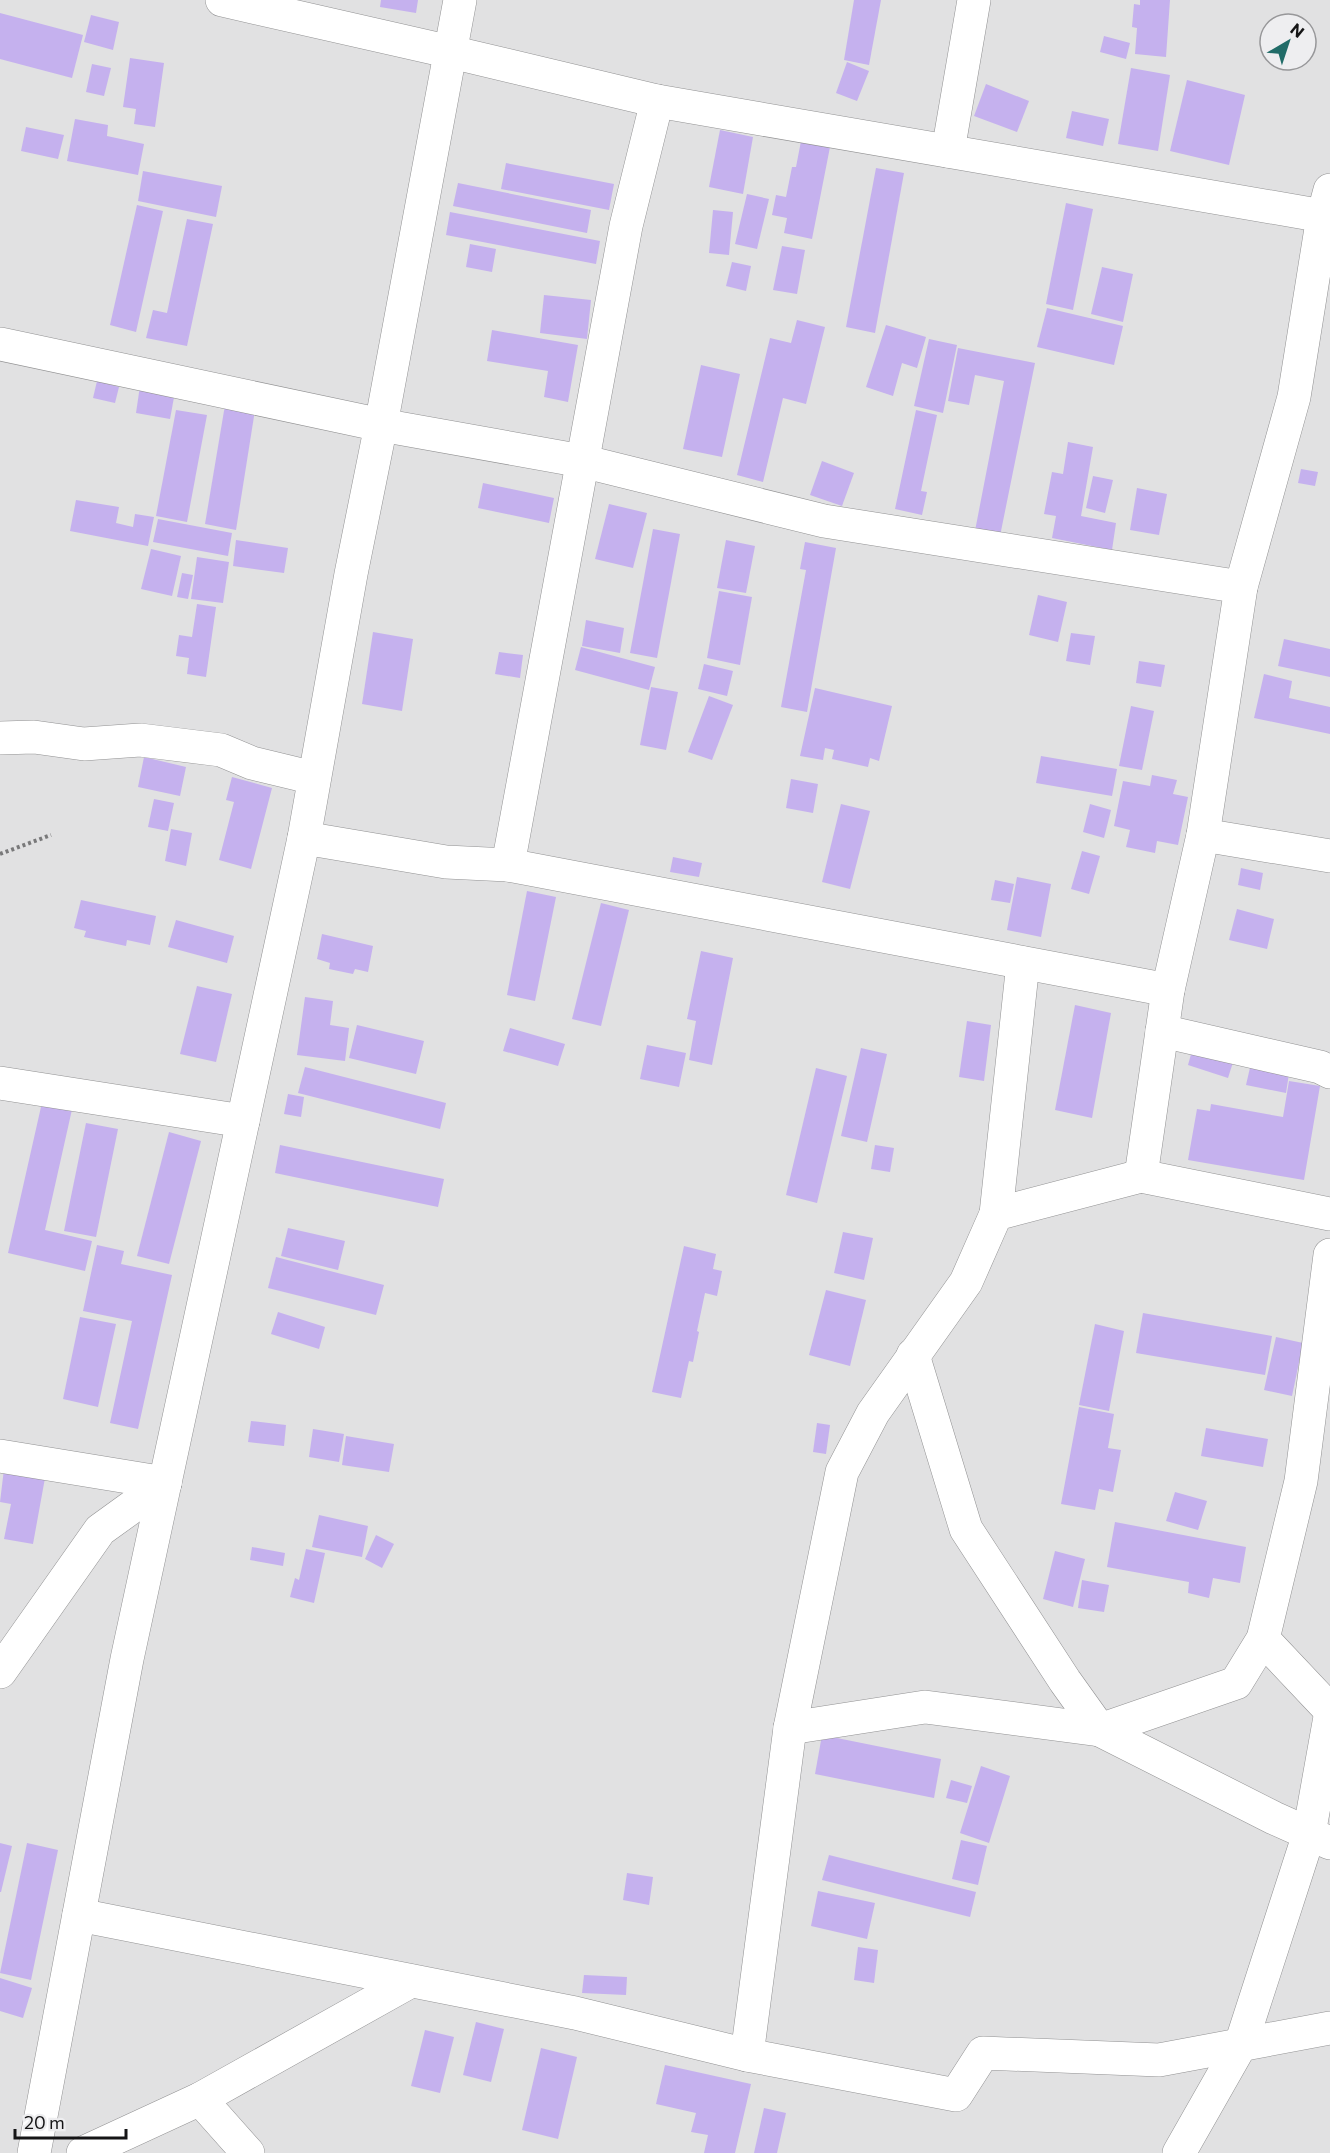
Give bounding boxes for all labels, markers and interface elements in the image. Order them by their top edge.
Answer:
north arrow [1258,12,1318,72]
text: N [1287,19,1308,41]
scale bar [15,2102,126,2140]
text: 20 m [24,2111,65,2133]

